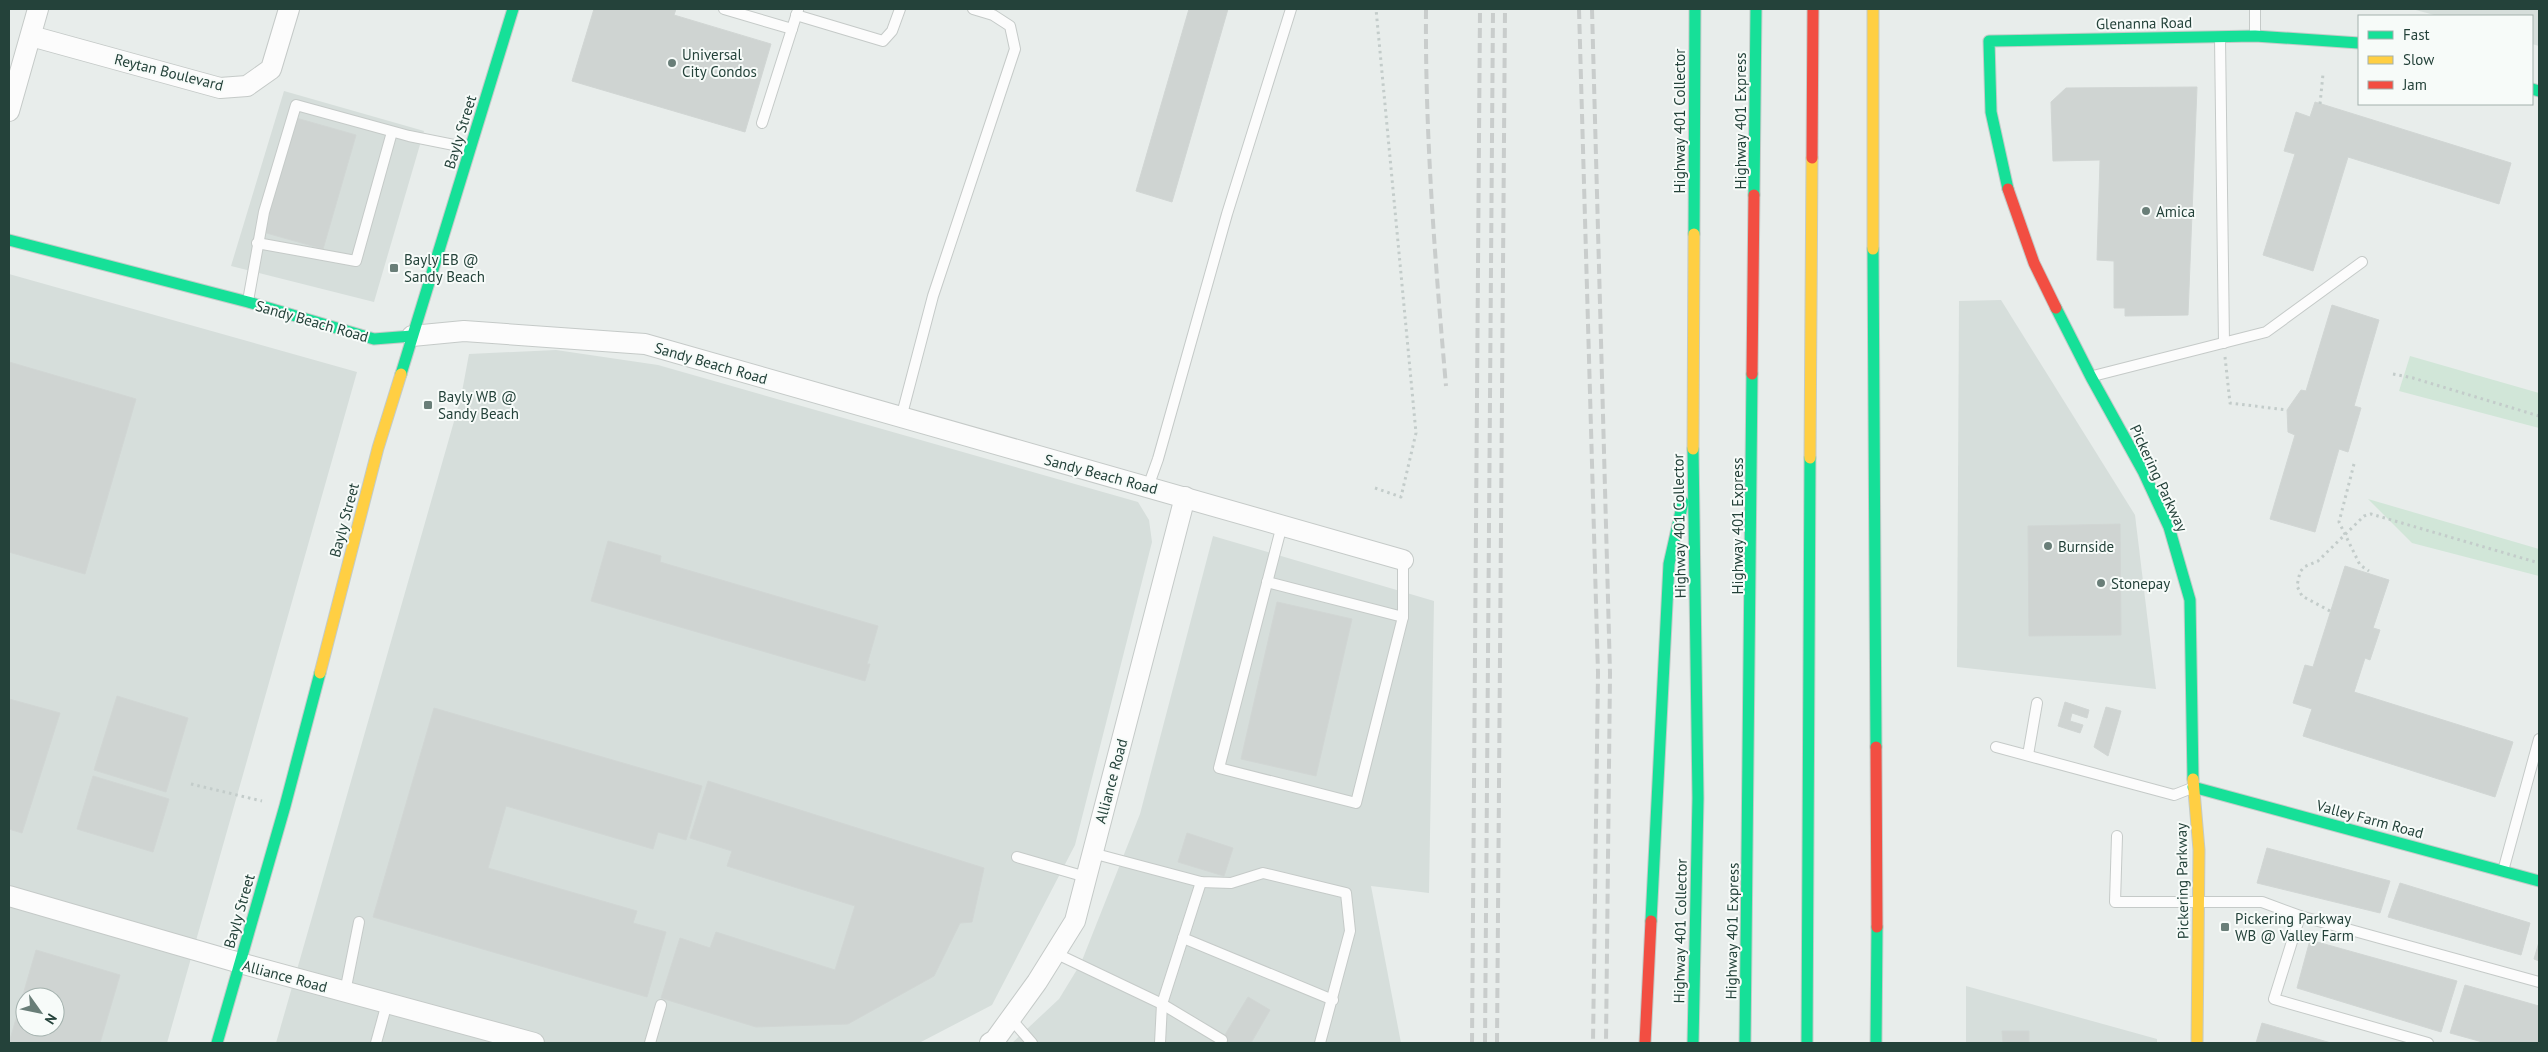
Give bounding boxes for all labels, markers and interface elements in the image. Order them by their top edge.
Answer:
street label: Glenanna Road [2096,13,2192,33]
legend [2358,15,2533,105]
text: Fast [2403,25,2430,44]
place label: Universal City Condos [682,45,757,81]
street label: Reytan Boulevard [113,49,225,95]
street label: Highway 401 Collector [1670,49,1689,193]
text: Slow [2403,50,2434,69]
street label: Highway 401 Express [1731,52,1750,190]
marker: Universal City Condos [666,57,678,69]
text: Jam [2402,75,2427,94]
street label: Bayly Street [440,93,480,171]
place label: Amica [2156,202,2195,221]
marker: Amica [2140,205,2152,217]
place label: Bayly EB @ Sandy Beach [404,250,485,286]
marker: Bayly EB @ Sandy Beach [388,262,400,274]
street label: Sandy Beach Road [253,296,371,346]
street label: Sandy Beach Road [652,338,770,388]
place label: Bayly WB @ Sandy Beach [438,387,519,423]
marker: Bayly WB @ Sandy Beach [422,399,434,411]
street label: Pickering Parkway [2126,421,2192,535]
street label: Sandy Beach Road [1042,450,1160,498]
street label: Highway 401 Collector [1668,453,1690,599]
street label: Highway 401 Express [1728,457,1747,595]
street label: Bayly Street [325,481,363,559]
place label: Burnside [2058,537,2114,556]
marker: Burnside [2042,540,2054,552]
place label: Stonepay [2111,574,2170,593]
marker: Stonepay [2095,577,2107,589]
street label: Alliance Road [1091,737,1131,825]
street label: Valley Farm Road [2313,795,2426,842]
street label: Pickering Parkway [2171,823,2193,939]
street label: Highway 401 Collector [1669,858,1691,1004]
street label: Highway 401 Express [1721,862,1743,1000]
street label: Bayly Street [219,872,259,950]
place label: Pickering Parkway WB @ Valley Farm [2235,909,2354,945]
marker: Pickering Parkway WB @ Valley Farm [2219,921,2231,933]
street label: Alliance Road [241,956,329,996]
north arrow [15,987,65,1037]
text: N [41,1010,61,1028]

